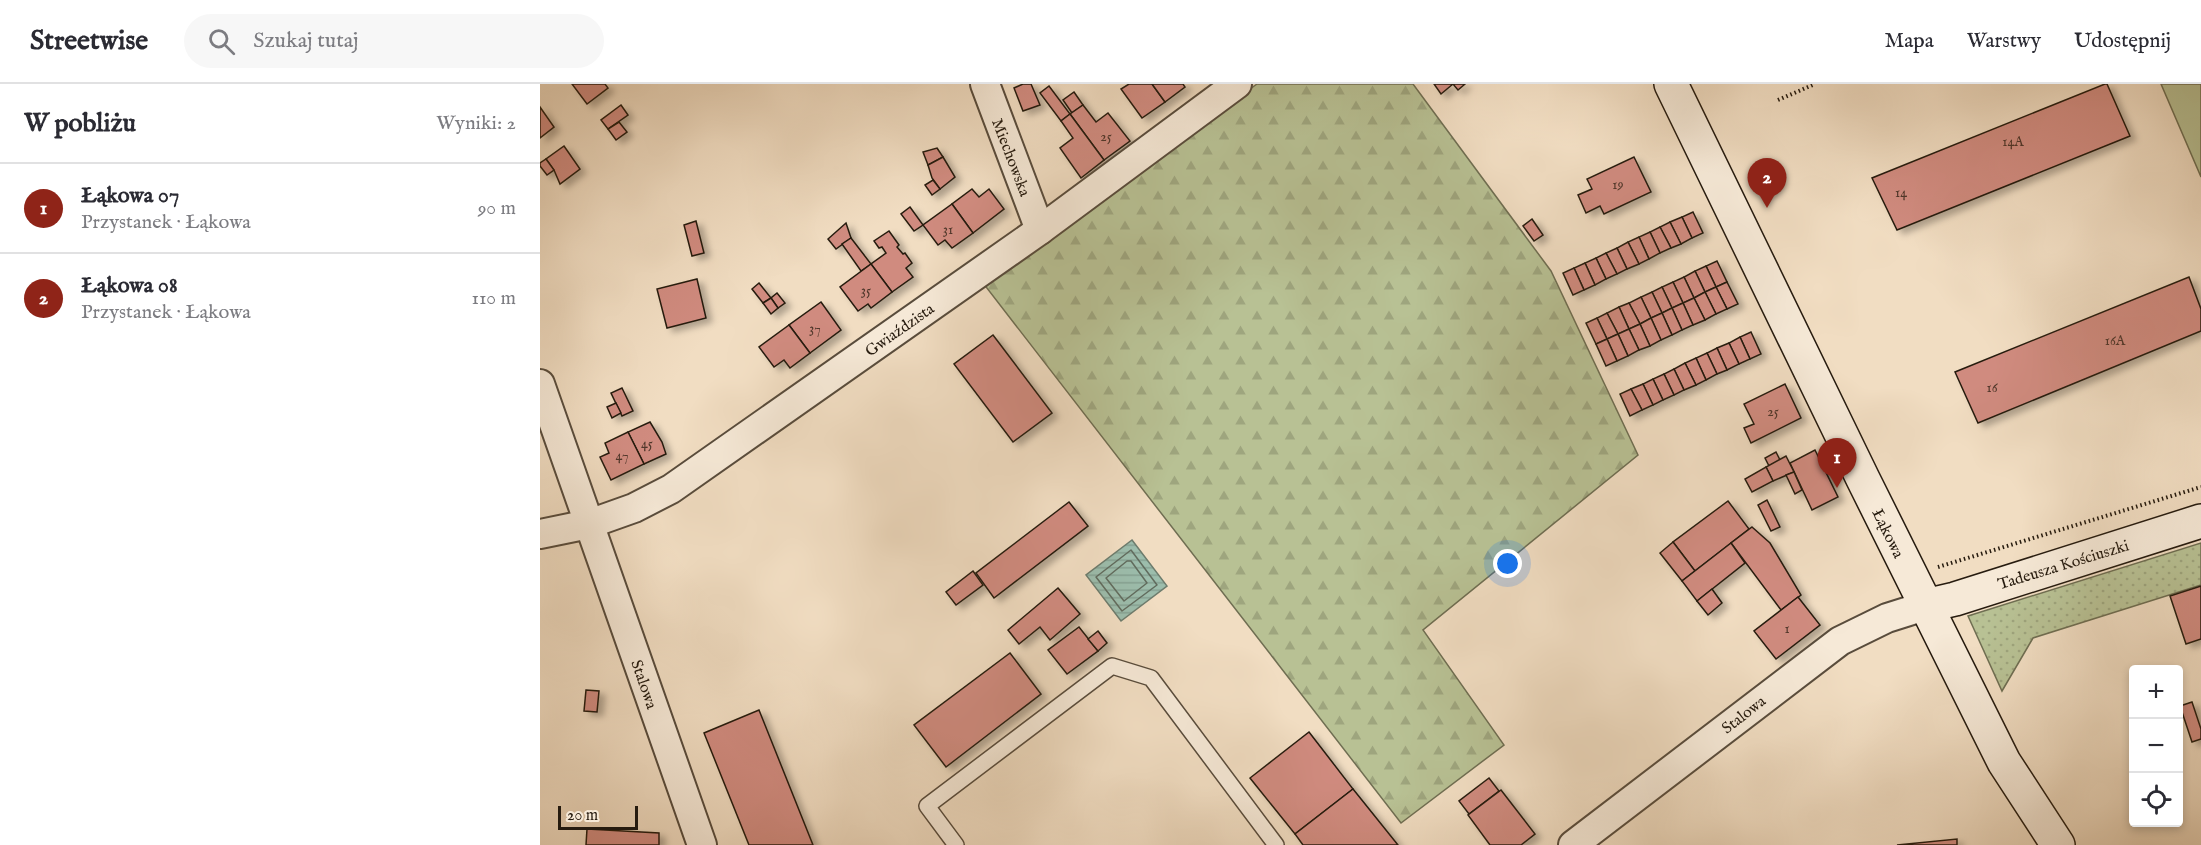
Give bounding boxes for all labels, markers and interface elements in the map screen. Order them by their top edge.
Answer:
search box [184,14,604,68]
text: Streetwise [30,24,148,59]
icon: search [205,25,238,58]
text: Szukaj tutaj [253,27,359,55]
text: Mapa [1884,28,1934,55]
text: Warstwy [1967,28,2041,55]
text: Udostępnij [2074,28,2171,55]
text: W pobliżu [24,107,136,140]
text: Wyniki: 2 [436,111,516,136]
street label: Miechowska [986,116,1034,200]
house number: 25 [1100,128,1112,146]
house number: 14A [2002,133,2024,151]
pin: 2 [1748,158,1786,208]
house number: 19 [1612,176,1624,194]
text: Łąkowa 07 [81,182,179,210]
house number: 14 [1895,184,1907,202]
text: 1 [40,196,47,221]
text: 90 m [478,196,516,221]
text: Przystanek · Łąkowa [81,210,251,235]
house number: 31 [943,221,953,239]
text: Łąkowa 08 [81,272,178,300]
house number: 35 [861,282,871,300]
text: 2 [39,286,48,311]
text: 110 m [472,286,516,311]
street label: Gwiaździsta [862,299,939,362]
text: Przystanek · Łąkowa [81,300,251,325]
house number: 37 [809,320,821,338]
house number: 16A [2105,332,2126,350]
house number: 16 [1986,379,1999,397]
house number: 25 [1767,403,1779,421]
house number: 45 [641,435,653,453]
pin: 1 [1818,438,1856,488]
house number: 47 [616,447,628,465]
street label: Łąkowa [1867,506,1908,562]
street label: Tadeusza Kościuszki [1996,536,2132,595]
your location [1493,549,1522,578]
house number: 1 [1784,620,1790,638]
street label: Stalowa [625,657,661,712]
map controls [2129,665,2183,827]
button: + [2129,665,2183,719]
street label: Stalowa [1718,692,1770,739]
button: − [2129,719,2183,773]
button: locate [2129,773,2183,827]
scale bar [558,803,638,830]
text: 20 m [567,806,598,826]

